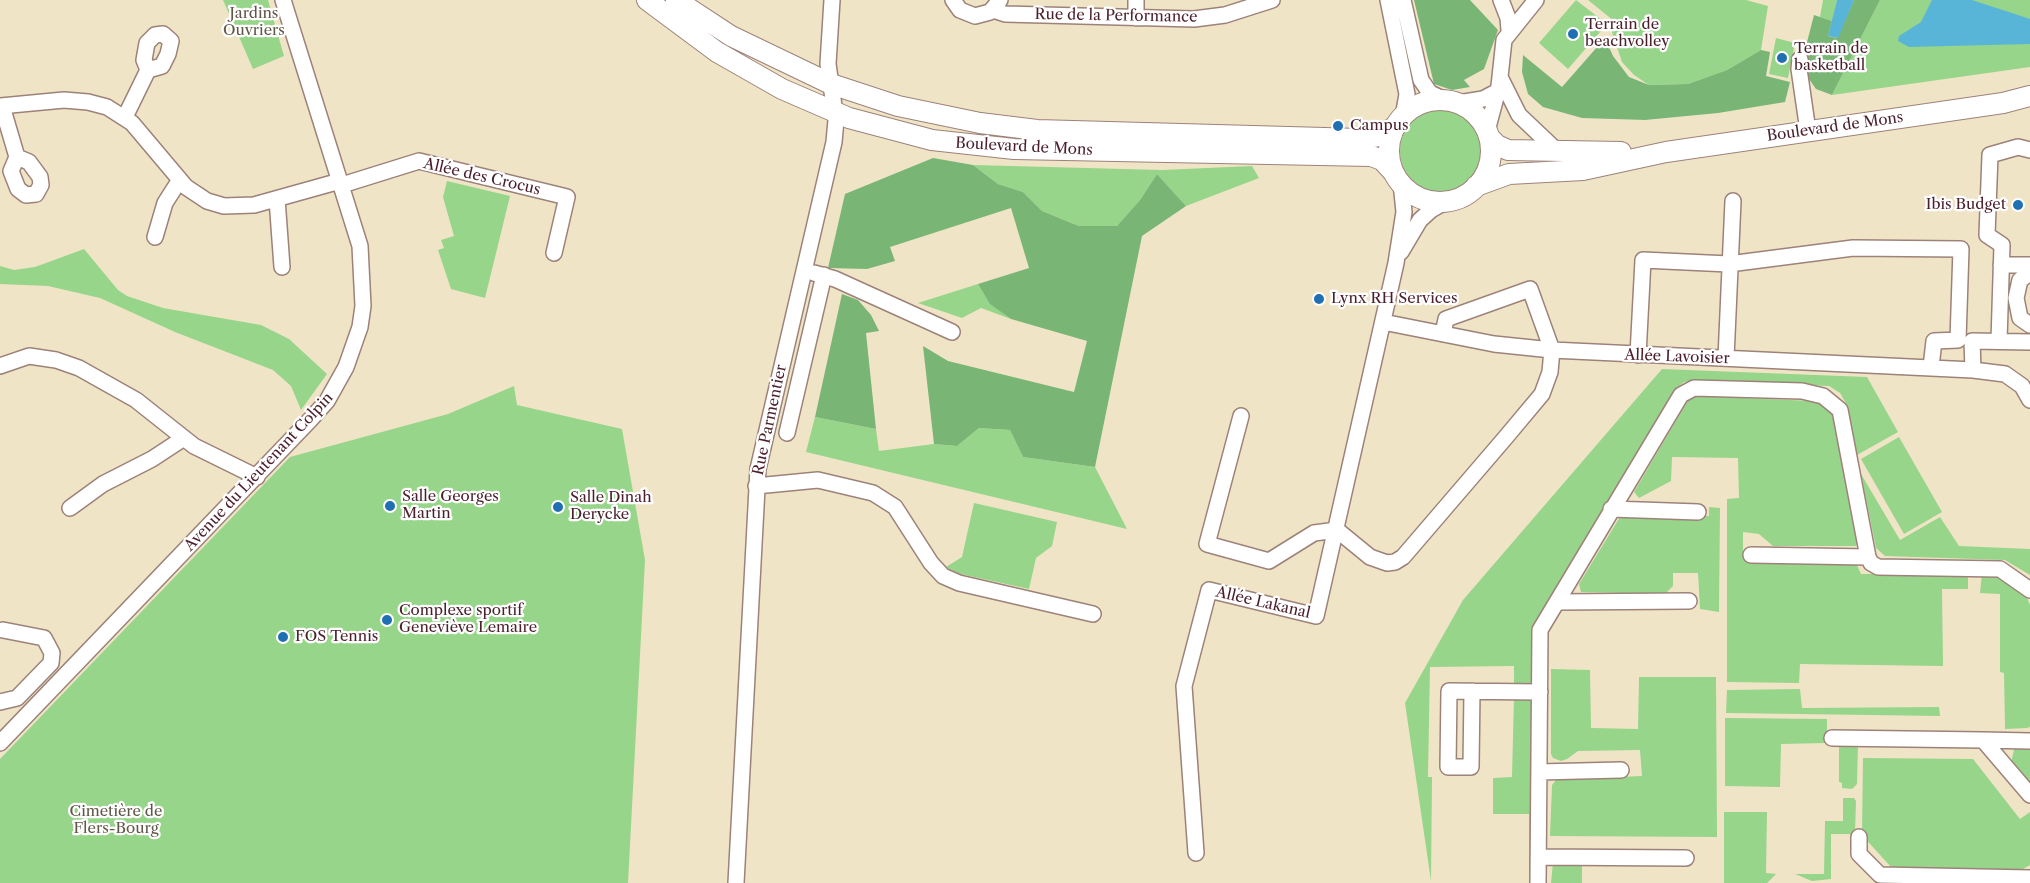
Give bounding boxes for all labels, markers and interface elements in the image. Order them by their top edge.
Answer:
park label: Jardins Ouvriers [223,5,285,40]
street label: Rue de la Performance [1034,6,1198,26]
place label: Terrain de beachvolley [1585,16,1670,51]
marker: Terrain de beachvolley [1566,27,1580,41]
place label: Terrain de basketball [1794,40,1868,75]
marker: Terrain de basketball [1775,51,1789,65]
street label: Boulevard de Mons [1766,108,1904,146]
place label: Campus [1350,117,1408,135]
marker: Campus [1331,119,1345,133]
street label: Boulevard de Mons [955,134,1093,160]
street label: Allée des Crocus [422,155,542,199]
place label: Ibis Budget [1926,196,2006,214]
marker: Ibis Budget [2011,198,2025,212]
place label: Lynx RH Services [1331,290,1458,308]
marker: Lynx RH Services [1312,292,1326,306]
street label: Allée Lavoisier [1624,346,1730,368]
street label: Rue Parmentier [749,363,791,477]
street label: Avenue du Lieutenant Colpin [181,389,337,555]
place label: Salle Georges Martin [402,488,499,523]
place label: Salle Dinah Derycke [570,489,652,524]
marker: Salle Georges Martin [383,499,397,513]
marker: Salle Dinah Derycke [551,500,565,514]
street label: Allée Lakanal [1214,583,1312,623]
place label: Complexe sportif Geneviève Lemaire [399,602,537,637]
marker: Complexe sportif Geneviève Lemaire [380,613,394,627]
place label: FOS Tennis [295,628,378,646]
marker: FOS Tennis [276,630,290,644]
park label: Cimetière de Flers-Bourg [70,803,162,838]

